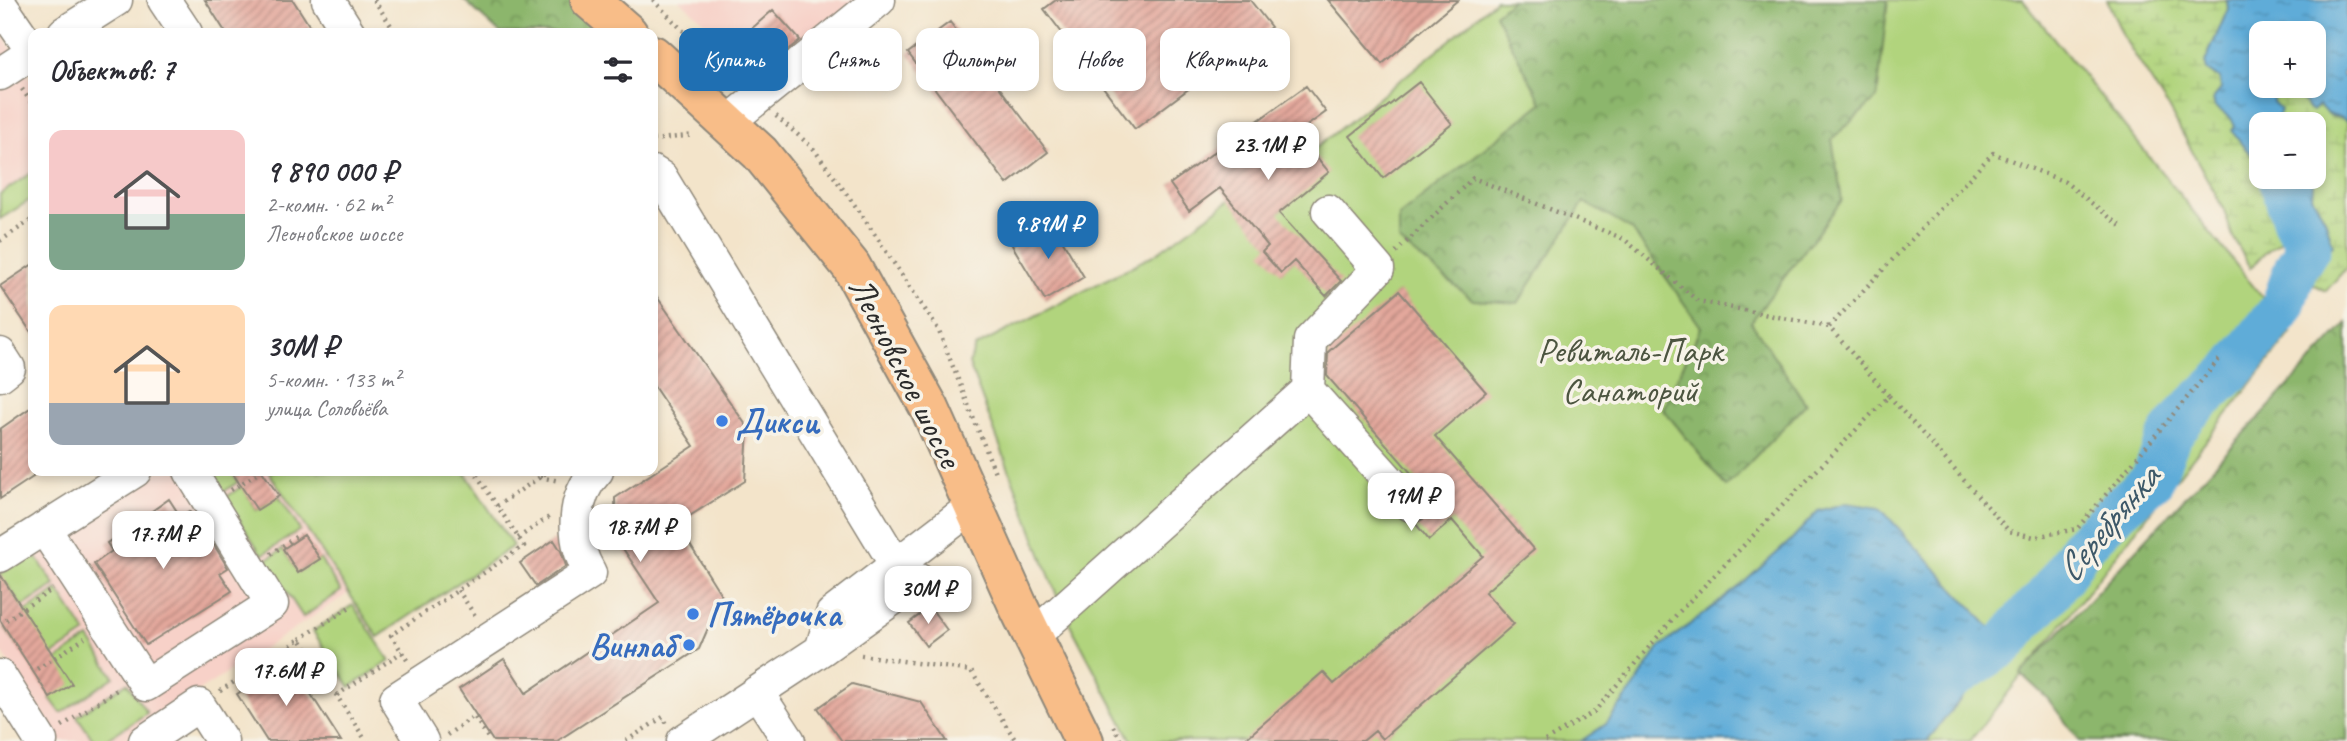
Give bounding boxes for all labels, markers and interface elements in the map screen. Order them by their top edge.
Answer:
map controls [2249,21,2326,189]
button: + [2249,21,2326,98]
chip: Купить [679,28,788,91]
chip: Снять [802,28,902,91]
chip: Фильтры [916,28,1039,91]
chip: Новое [1053,28,1146,91]
chip: Квартира [1160,28,1290,91]
text: Объектов: 7 [49,51,174,89]
icon: filters [599,51,637,89]
button: − [2249,112,2326,189]
pin: 23.1M ₽ [1203,122,1333,182]
text: 23.1M ₽ [1233,130,1303,159]
text: 9 890 000 ₽ [266,152,397,190]
icon: home [105,158,189,242]
text: 2-комн. · 62 m² [266,190,390,219]
pin: 9.89M ₽ [983,202,1113,261]
text: 9.89M ₽ [1013,209,1083,238]
text: Леоновское шоссе [266,219,402,248]
street label: Леоновское шоссе [838,270,974,477]
text: 30M ₽ [266,327,338,365]
park label: Ревиталь-Парк Санаторий [1537,328,1726,413]
icon: home [105,333,189,417]
text: 5-комн. · 133 m² [266,365,400,394]
text: улица Соловьёва [266,394,387,423]
place label: Дикси [736,399,821,444]
marker: Дикси [714,413,730,429]
water label: Серебрянка [2045,453,2172,591]
pin: 19M ₽ [1362,474,1460,533]
text: 19M ₽ [1384,481,1438,510]
pin: 18.7M ₽ [575,504,705,564]
pin: 17.7M ₽ [98,512,228,571]
text: 18.7M ₽ [605,512,675,541]
text: 17.7M ₽ [128,519,198,548]
pin: 30M ₽ [879,566,977,626]
text: 30M ₽ [901,574,955,603]
place label: Пятёрочка [707,592,844,637]
marker: Пятёрочка [685,606,701,622]
place label: Винлаб [589,623,682,668]
marker: Винлаб [681,637,697,653]
pin: 17.6M ₽ [221,648,351,708]
text: 17.6M ₽ [251,656,321,685]

